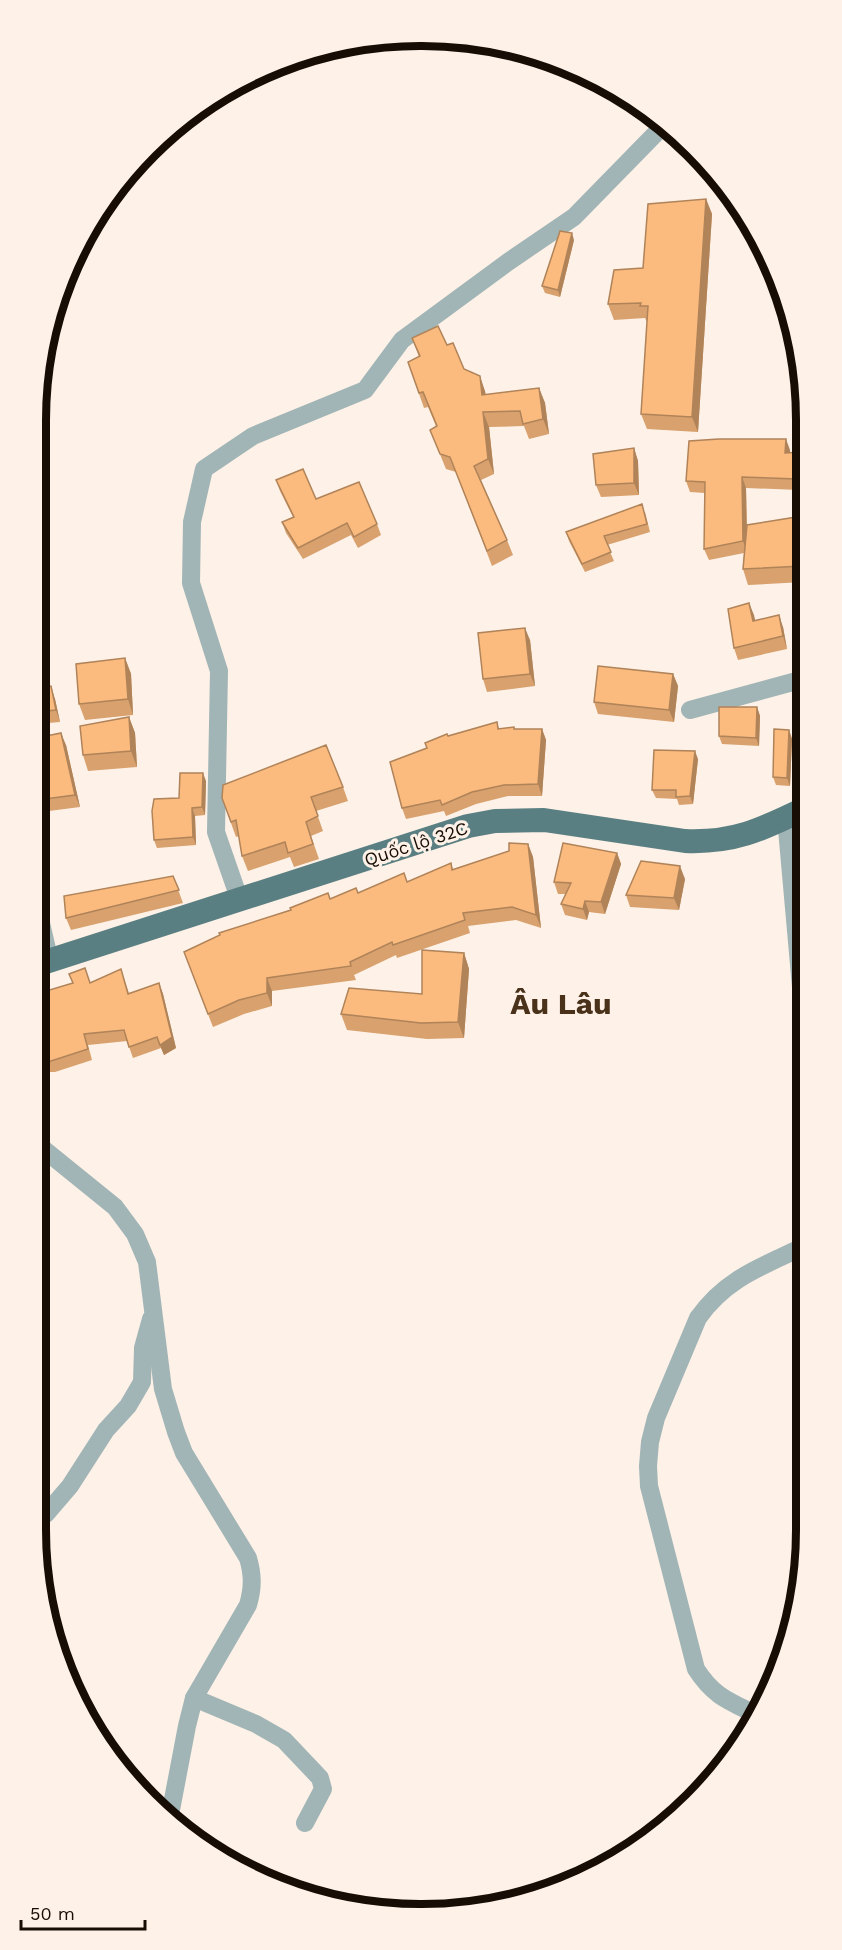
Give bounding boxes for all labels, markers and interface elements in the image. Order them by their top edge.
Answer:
street label: Quốc lộ 32C [362,817,470,870]
district label: Âu Lâu [510,986,612,1021]
scale bar [21,1893,146,1931]
text: 50 m [30,1903,75,1924]

